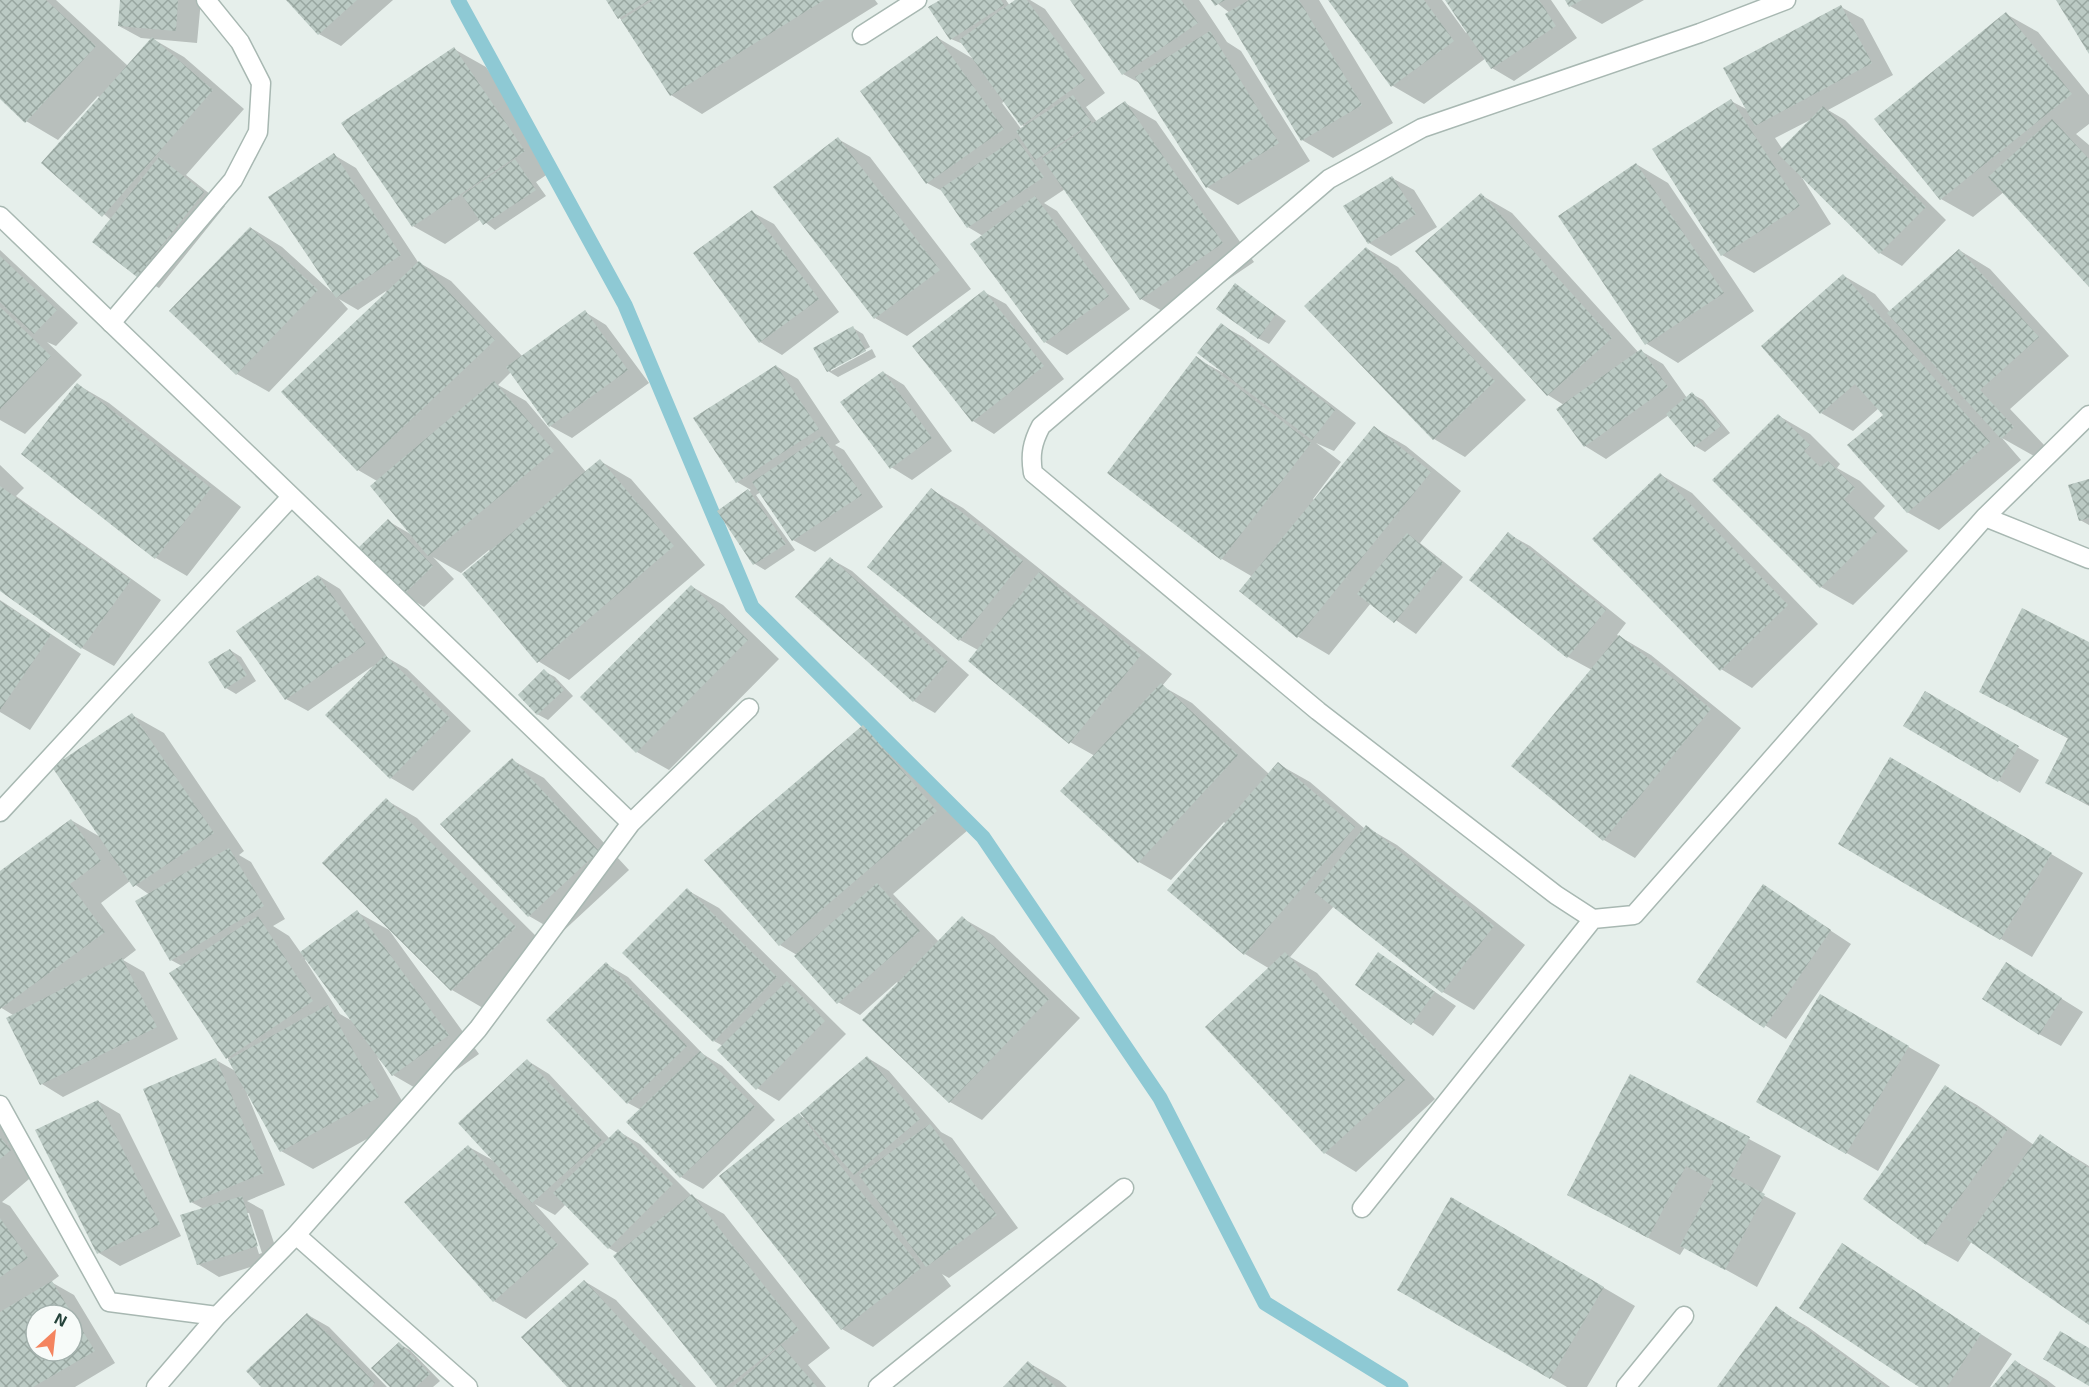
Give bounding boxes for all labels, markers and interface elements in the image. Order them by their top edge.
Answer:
north arrow [24,1303,84,1363]
text: N [52,1308,71,1330]

